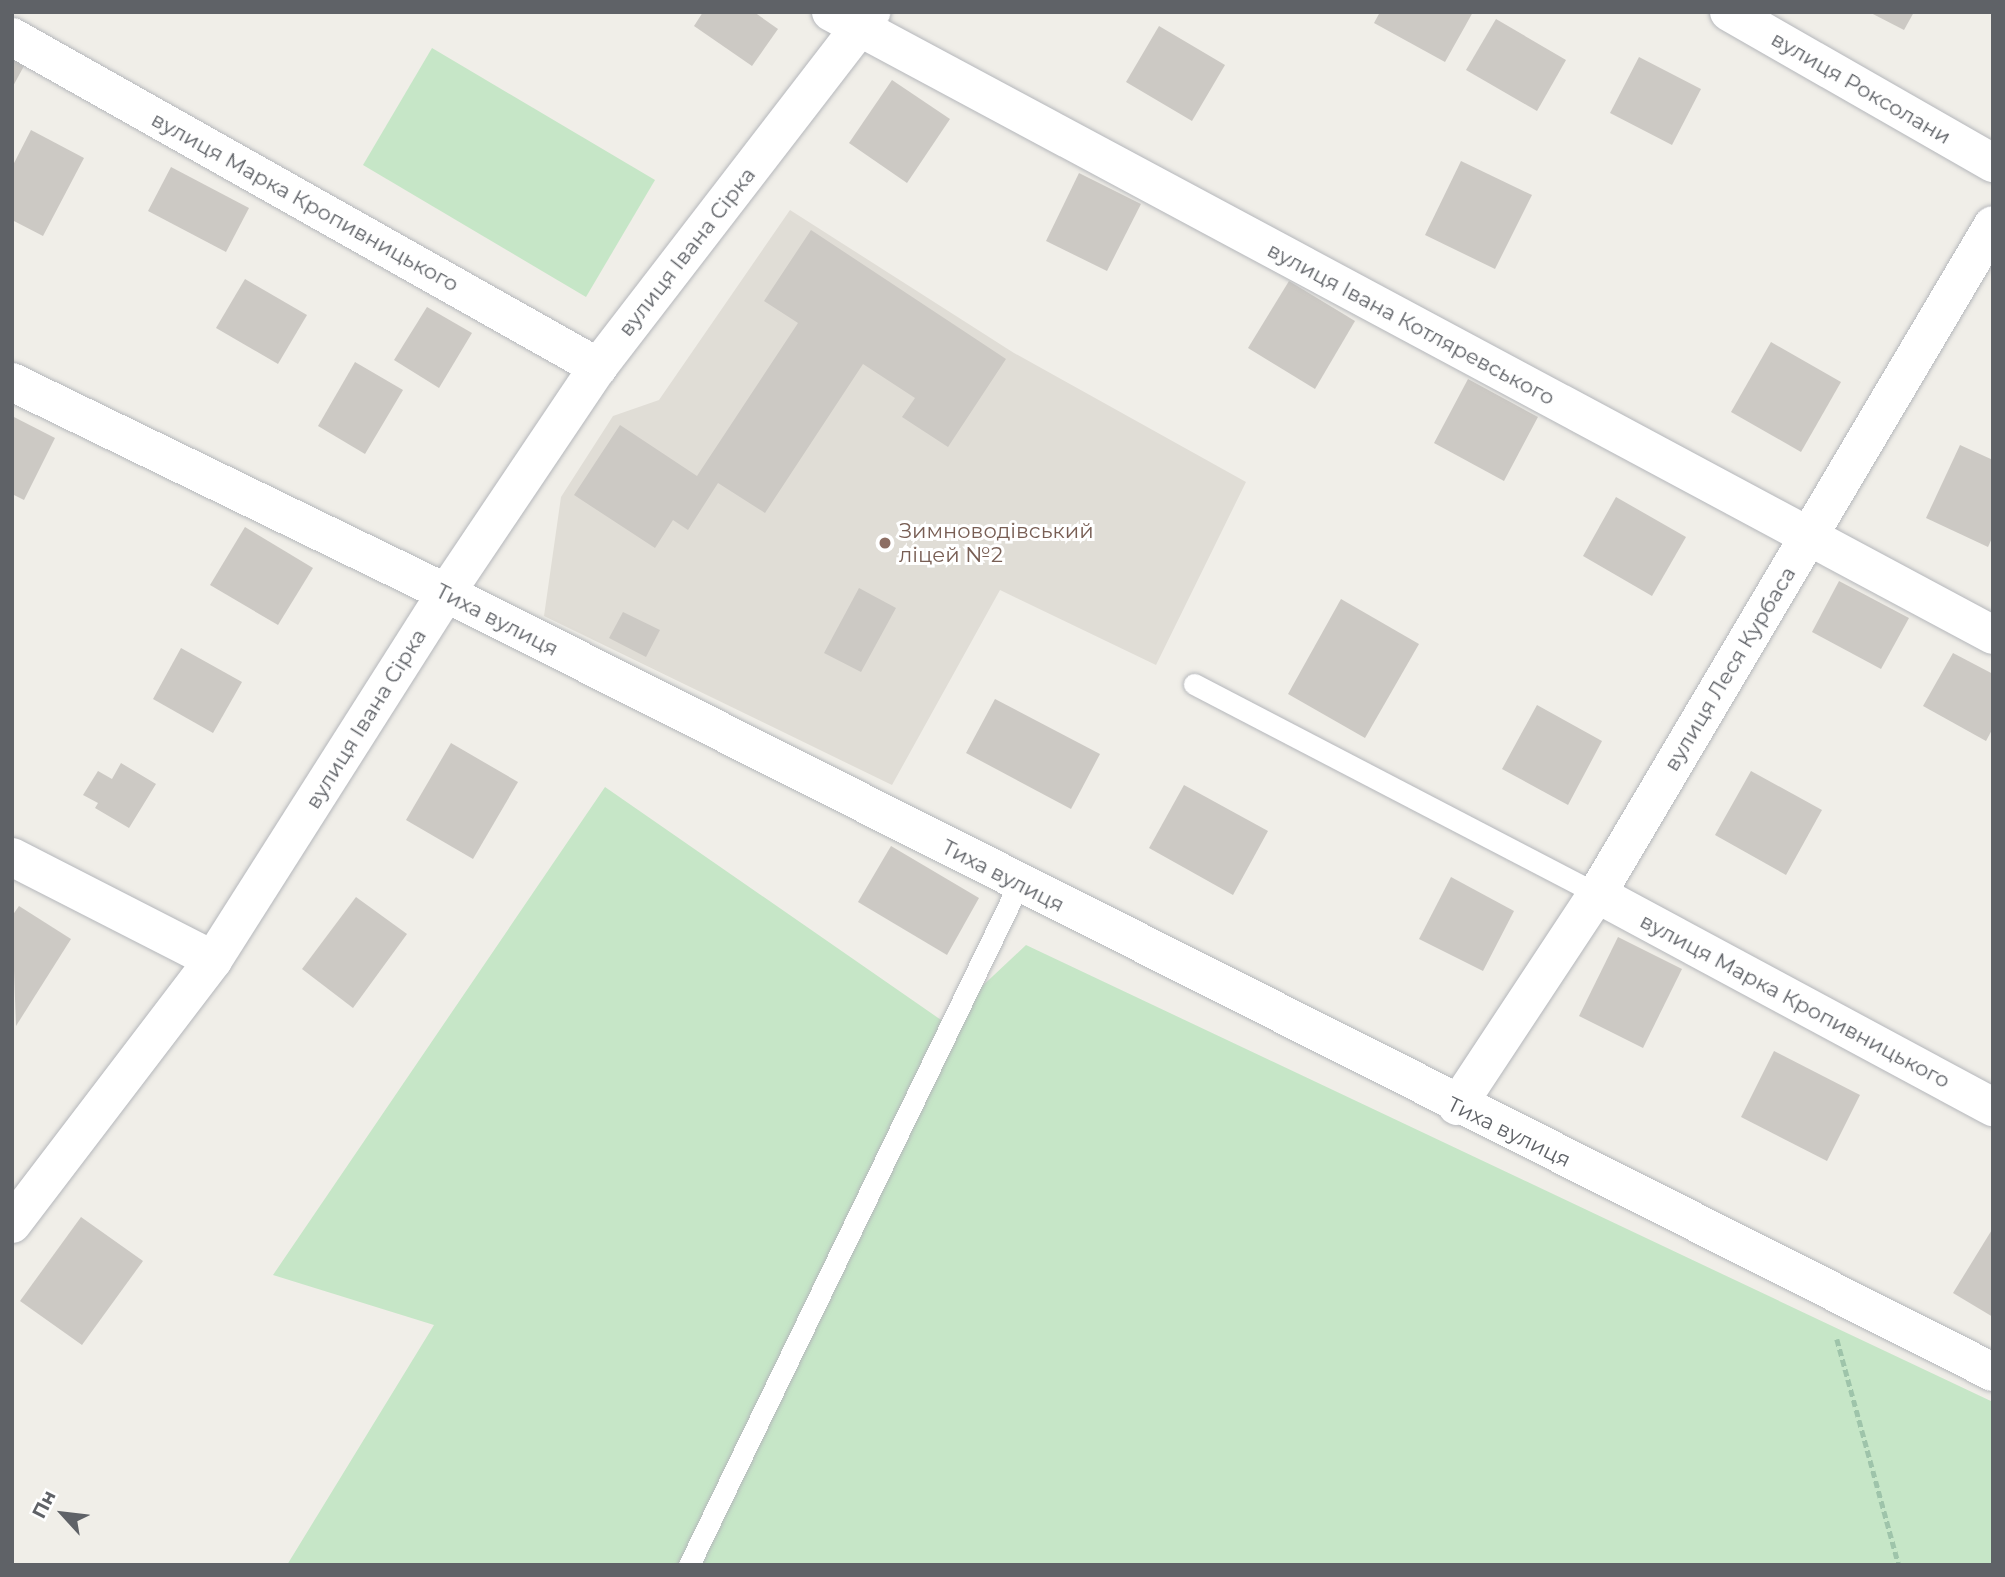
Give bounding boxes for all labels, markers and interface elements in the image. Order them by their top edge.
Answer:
street label: вулиця Роксолани [1767,26,1955,150]
street label: вулиця Марка Кропивницького [147,107,463,297]
street label: вулиця Івана Сірка [613,163,761,341]
street label: вулиця Івана Котляревського [1263,237,1559,411]
place label: Зимноводівський ліцей №2 [899,518,1094,568]
marker: Зимноводівський ліцей №2 [877,535,893,551]
street label: вулиця Леся Курбаса [1659,562,1801,776]
street label: Тиха вулиця [432,578,562,662]
street label: вулиця Івана Сірка [300,624,432,814]
street label: Тиха вулиця [938,834,1068,918]
street label: вулиця Марка Кропивницького [1636,908,1954,1094]
street label: Тиха вулиця [1443,1091,1575,1173]
north arrow [28,1479,98,1549]
text: Пн [27,1486,61,1522]

